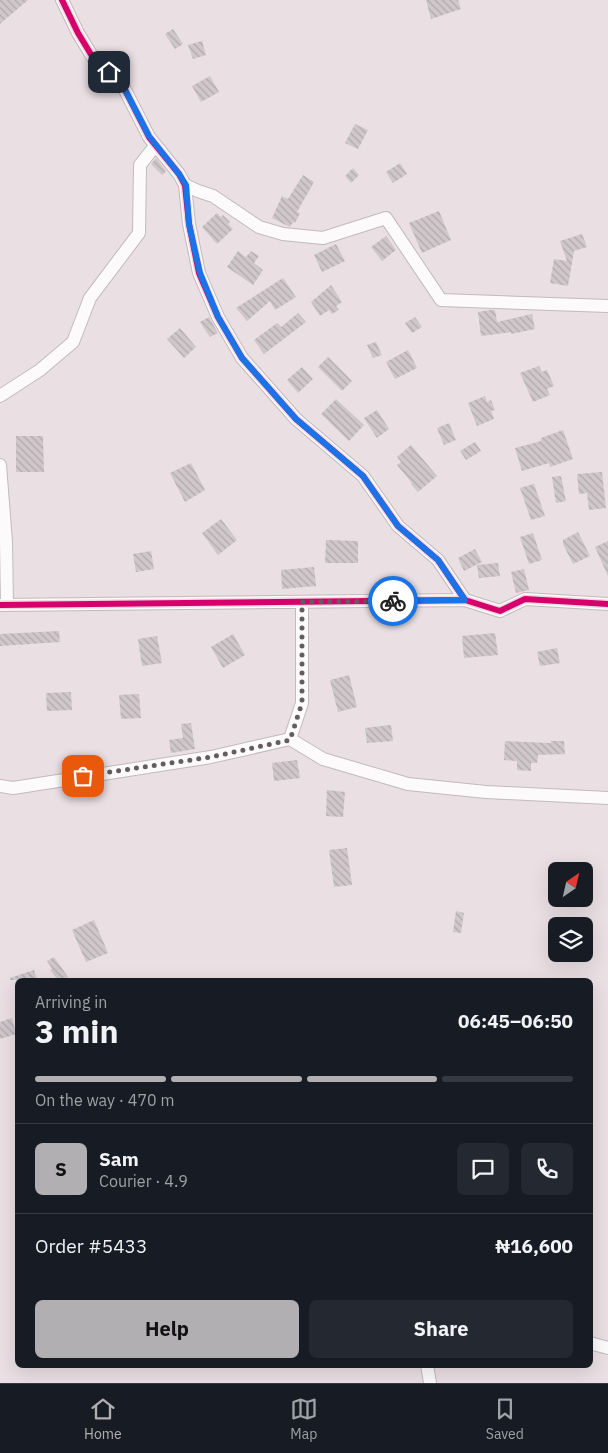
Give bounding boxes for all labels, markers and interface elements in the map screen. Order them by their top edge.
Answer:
pin [88,51,130,93]
icon: home [95,58,123,86]
courier [368,576,418,626]
icon: bike [379,587,407,615]
pin [62,755,104,797]
icon: bag [69,762,97,790]
north arrow [548,862,592,908]
map controls [548,862,593,962]
button: layers [548,917,593,962]
text: Arriving in [35,992,107,1012]
text: 06:45–06:50 [458,1009,573,1033]
text: 3 min [35,1010,119,1052]
text: On the way · 470 m [35,1090,174,1110]
button: chat [457,1143,509,1195]
button: phone [521,1143,573,1195]
text: Sam [99,1147,139,1171]
text: S [55,1157,67,1181]
text: Courier · 4.9 [99,1171,188,1191]
text: Order #5433 [35,1234,147,1258]
text: ₦16,600 [495,1234,573,1258]
button: Help [35,1300,299,1358]
button: Share [309,1300,573,1358]
tab: Home [84,1395,122,1443]
tab: Map [290,1395,318,1443]
tab: Saved [486,1395,524,1443]

